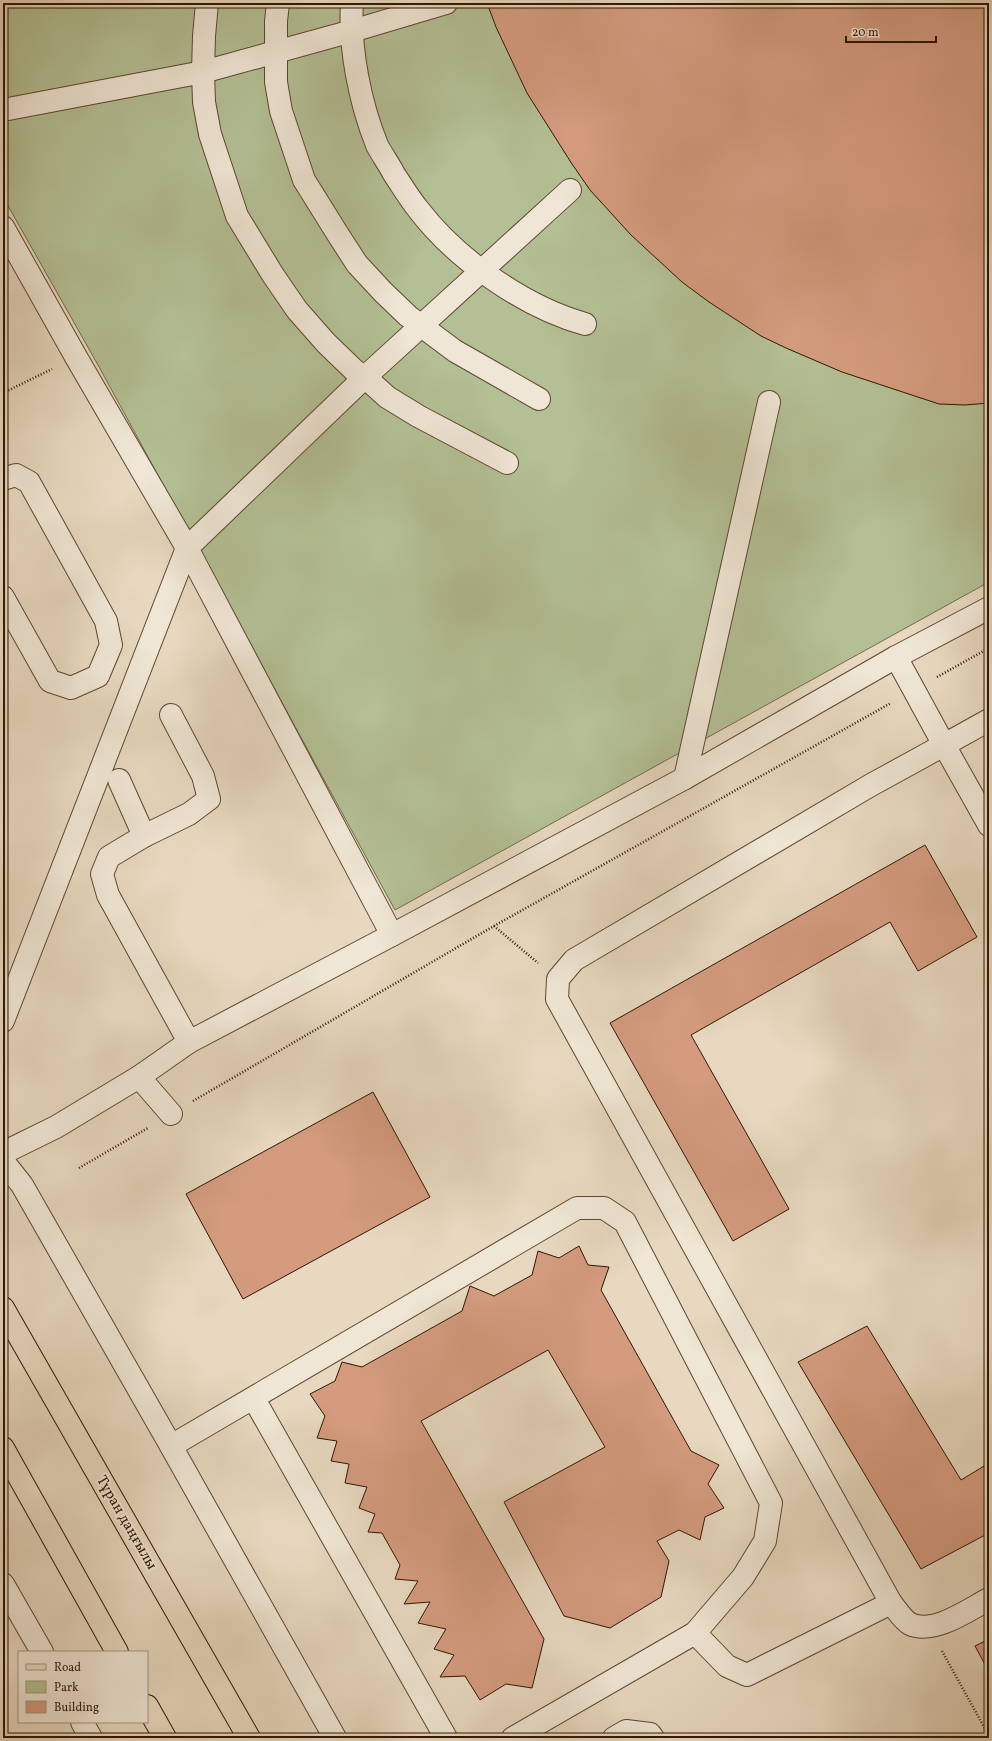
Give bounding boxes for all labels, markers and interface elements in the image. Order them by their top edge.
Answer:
scale bar [846,18,936,44]
text: 20 m [852,25,879,41]
street label: Тұран даңғылы [90,1472,162,1574]
legend [18,1651,148,1723]
text: Road [54,1660,81,1676]
text: Park [54,1680,79,1696]
text: Building [54,1700,99,1716]

